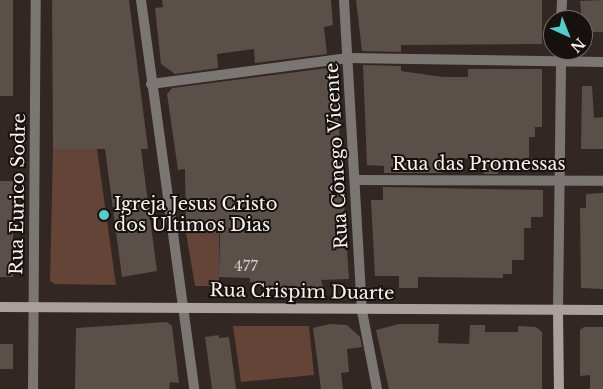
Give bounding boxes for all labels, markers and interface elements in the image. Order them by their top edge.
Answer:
north arrow [543,10,593,60]
text: N [567,34,589,56]
street label: Rua Cônego Vicente [321,62,353,250]
street label: Rua Eurico Sodre [6,113,30,275]
street label: Rua das Promessas [392,153,566,175]
place label: Igreja Jesus Cristo dos Ultimos Dias [114,194,278,236]
marker: Igreja Jesus Cristo dos Ultimos Dias [98,209,110,221]
house number: 477 [234,257,258,275]
street label: Rua Crispim Duarte [209,280,395,304]

